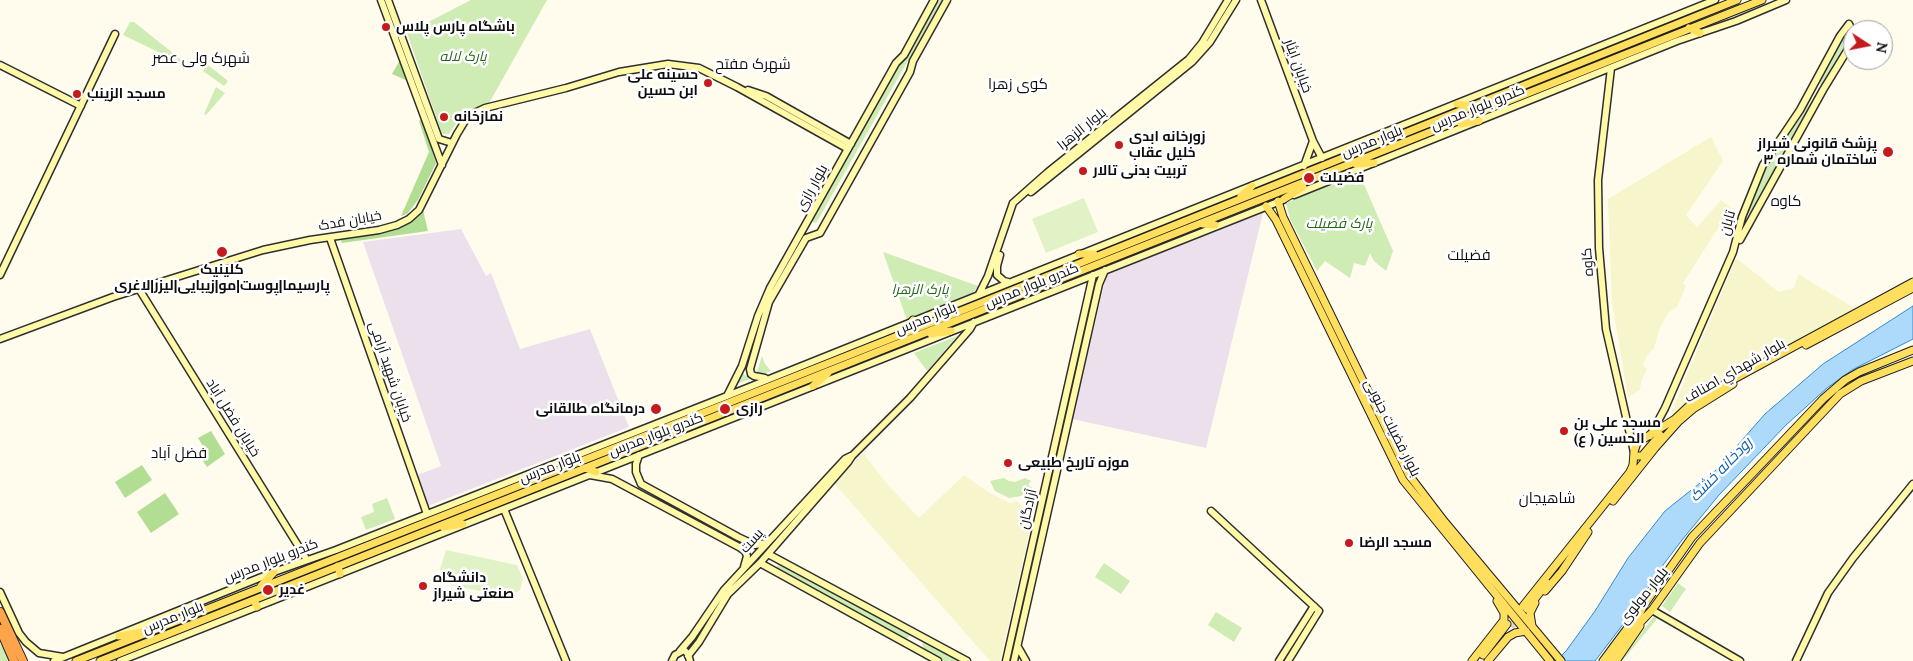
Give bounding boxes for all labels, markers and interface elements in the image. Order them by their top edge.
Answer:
place label: باشگاه پارس پلاس [396,19,515,35]
north arrow [1843,20,1893,70]
marker: باشگاه پارس پلاس [380,21,392,33]
street label: خیابان ایثار [1280,37,1316,95]
text: N [1872,41,1892,55]
park label: پارک لاله [439,49,487,65]
district label: شهرک ولی عصر [152,50,250,68]
district label: شهرک مفتح [715,56,791,74]
place label: حسینه علی ابن حسین [628,67,698,100]
district label: کوی زهرا [988,76,1048,94]
marker: حسینه علی ابن حسین [702,77,714,89]
street label: کندرو بلوار مدرس [1429,82,1527,134]
place label: مسجد الزینب [87,86,166,102]
marker: مسجد الزینب [71,88,83,100]
street label: بلوار الزهرا [1054,104,1110,154]
place label: نمازخانه [454,109,503,125]
marker: نمازخانه [438,111,450,123]
street label: بلوار مدرس [1339,122,1405,162]
place label: زورخانه ابدی خلیل عقاب [1129,129,1205,162]
place label: پزشک قانونی شیراز ساختمان شماره ٣ [1758,136,1877,168]
marker: زورخانه ابدی خلیل عقاب [1113,139,1125,151]
marker: پزشک قانونی شیراز ساختمان شماره ٣ [1881,145,1895,159]
street label: بلوار رازی [792,162,832,214]
place label: تربیت بدنی تالار [1093,163,1187,179]
marker: تربیت بدنی تالار [1077,165,1089,177]
place label: فضیلت [1320,170,1364,186]
marker: فضیلت [1302,171,1316,185]
district label: کاوه [1771,193,1801,211]
street label: خیابان فدک [317,207,383,235]
street label: تابان [1717,209,1739,237]
park label: پارک فضیلت [1306,216,1372,232]
marker: کلینیک پارسیما|پوست|مو|زیبایی|لیزر|لاغری [215,245,229,259]
district label: فضیلت [1447,247,1491,265]
street label: کاوه [1579,247,1597,277]
street label: کندرو بلوار مدرس [983,260,1081,312]
place label: کلینیک پارسیما|پوست|مو|زیبایی|لیزر|لاغری [114,262,330,294]
park label: پارک الزهرا [891,282,949,298]
street label: بلوار مدرس [893,299,959,339]
street label: خیابان شهید آرامی [365,319,415,425]
street label: بلوار شهداي اصناف [1682,335,1788,407]
street label: خیابان فضل آباد [202,376,264,460]
street label: بلوار فضیلت جنوبی [1360,376,1424,480]
place label: درمانگاه طالقانی [536,401,645,417]
place label: رازی [736,401,763,417]
marker: درمانگاه طالقانی [649,402,663,416]
marker: رازی [718,402,732,416]
street label: کندرو بلوار مدرس [606,409,706,461]
place label: مسجد علی بن الحسین ( ع) [1574,415,1661,448]
marker: مسجد علی بن الحسین ( ع) [1558,425,1570,437]
water label: رودخانه خشک [1686,434,1756,506]
district label: فضل آباد [151,445,207,463]
street label: بلوار مدرس [517,449,583,487]
place label: موزه تاریخ طبیعی [1018,455,1129,471]
marker: موزه تاریخ طبیعی [1002,457,1014,469]
street label: آزادگان [1015,487,1041,531]
district label: شاهیجان [1519,490,1575,508]
street label: پست [737,525,767,557]
street label: کندرو بلوار مدرس [221,535,321,587]
place label: مسجد الرضا [1359,535,1432,551]
marker: مسجد الرضا [1343,537,1355,549]
street label: بلوار مولوی [1616,564,1672,628]
place label: دانشگاه صنعتی شیراز [433,570,514,602]
marker: دانشگاه صنعتی شیراز [417,580,429,592]
place label: غدیر [279,582,305,598]
marker: غدیر [261,583,275,597]
street label: بلوار مدرس [140,598,206,638]

